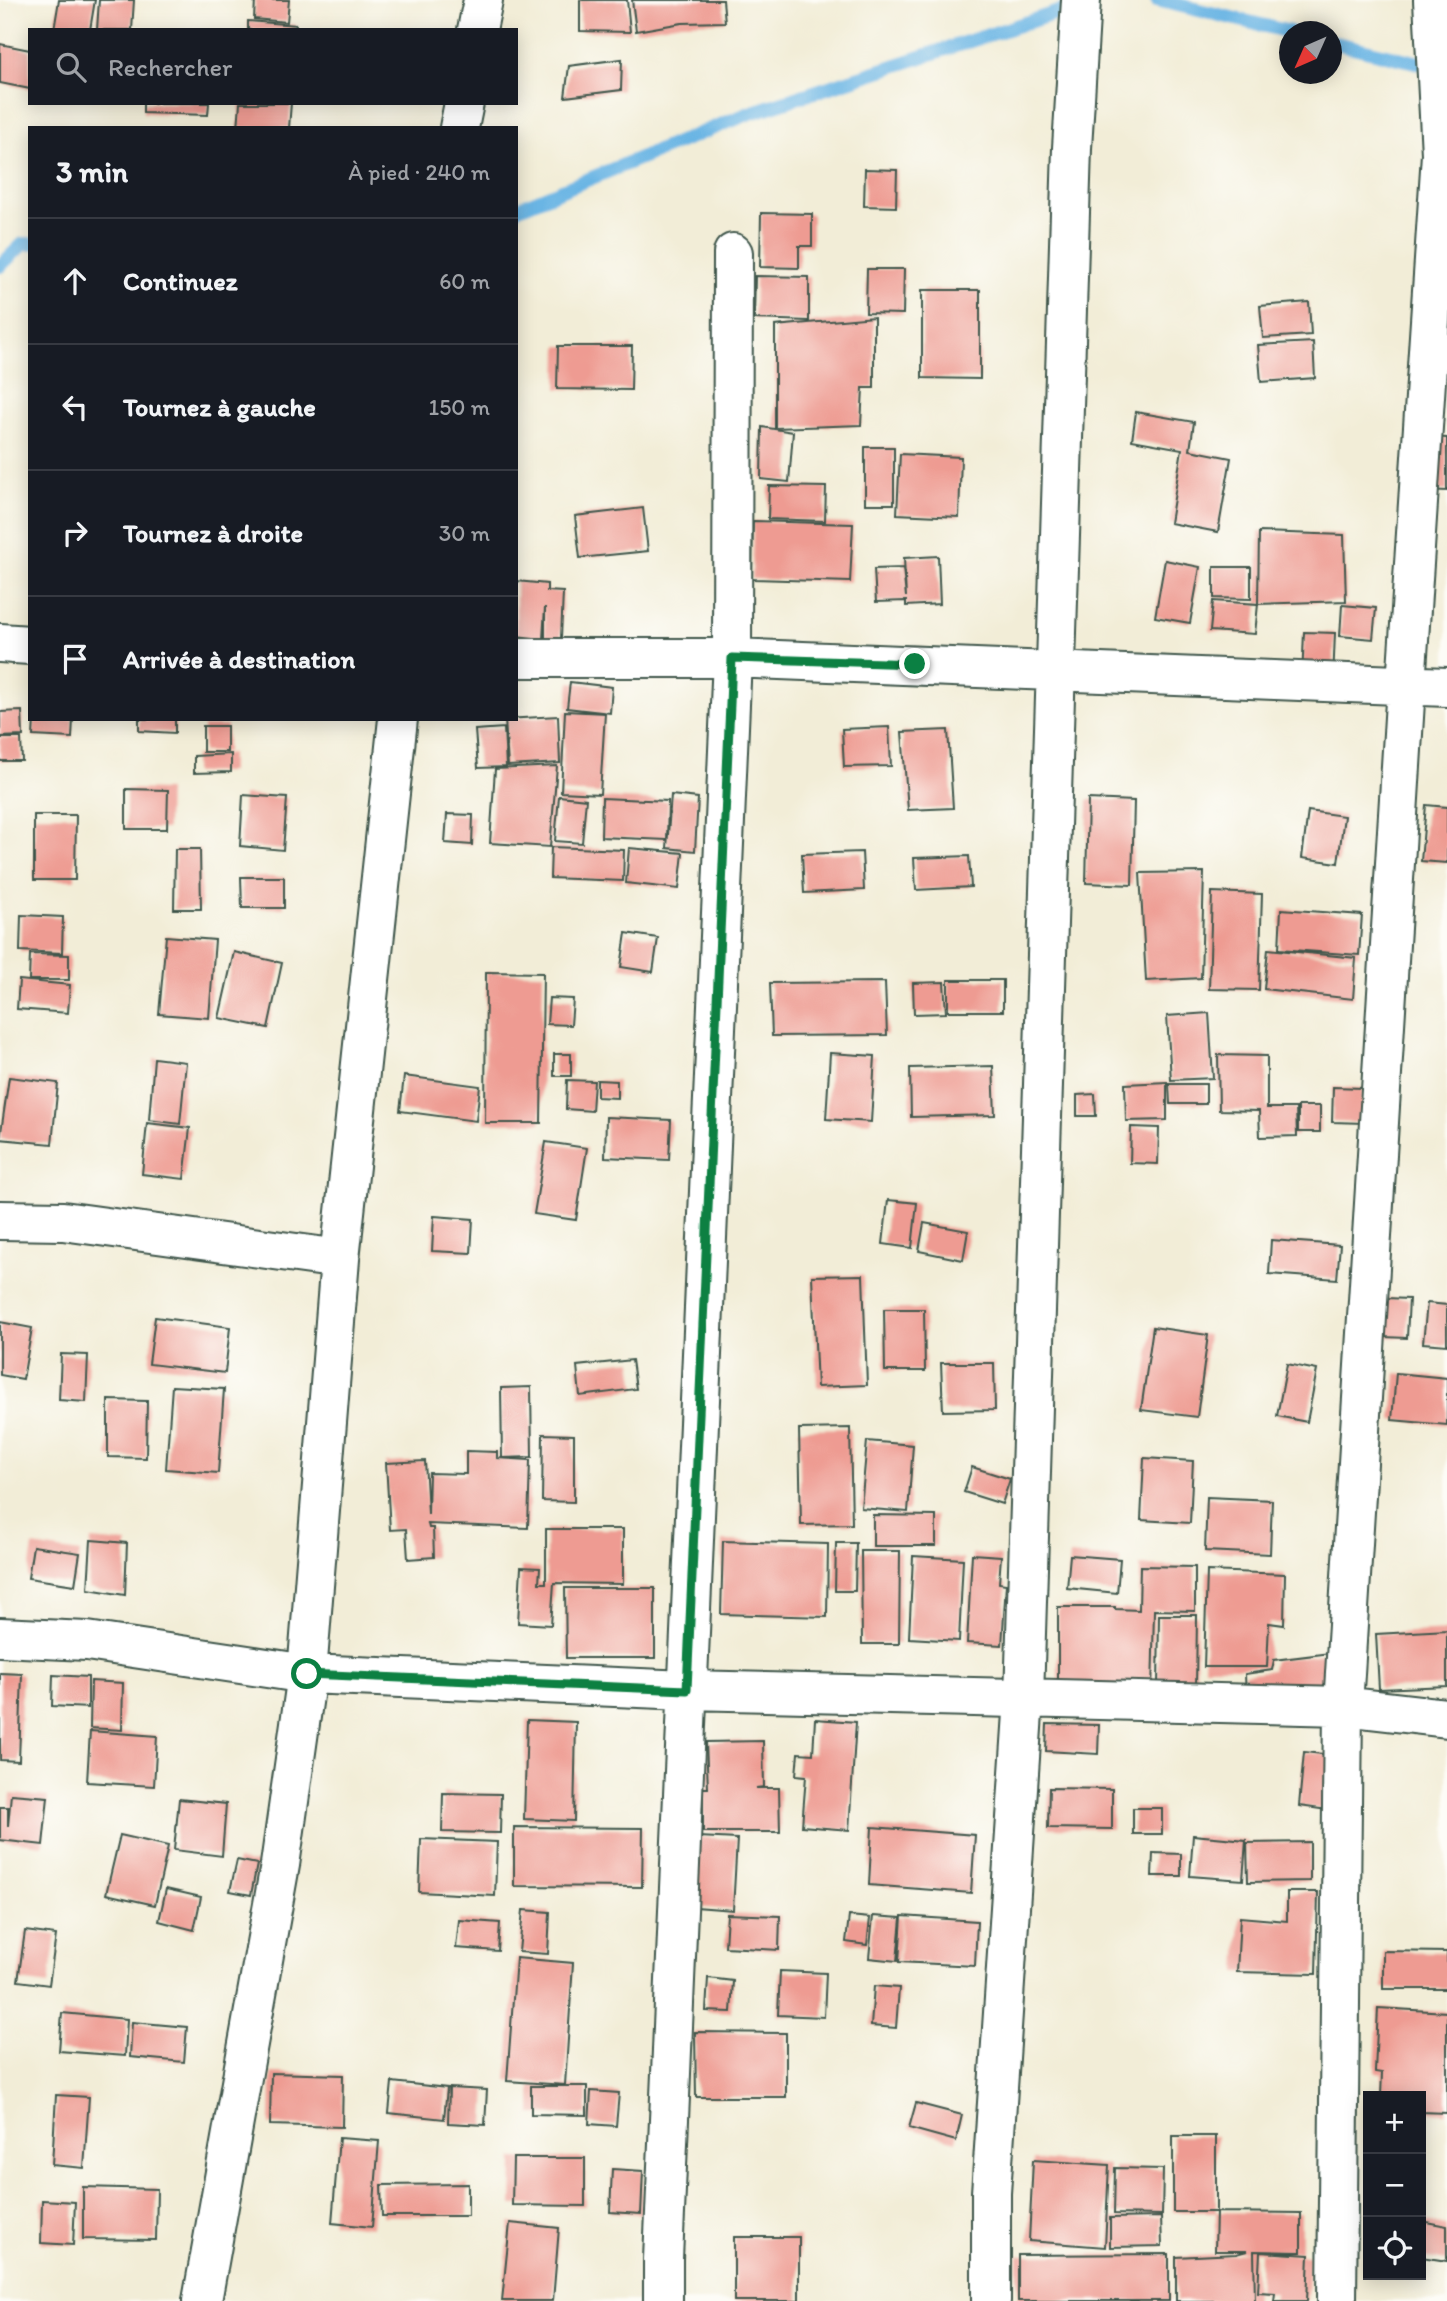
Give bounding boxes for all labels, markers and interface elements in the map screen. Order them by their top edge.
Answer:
north arrow [1279,21,1342,84]
search box [28,28,518,105]
icon: search [52,48,90,86]
text: Rechercher [108,51,232,83]
text: 3 min [56,153,128,190]
text: À pied · 240 m [348,158,490,186]
icon: ahead [56,262,94,300]
text: Continuez [123,265,238,297]
text: 60 m [439,267,490,295]
icon: left [56,388,94,426]
text: Tournez à gauche [123,391,316,423]
text: 150 m [429,393,490,421]
icon: right [56,514,94,552]
text: Tournez à droite [123,517,303,549]
text: 30 m [439,519,490,547]
icon: arrive [56,640,94,678]
text: Arrivée à destination [123,643,355,675]
route end [899,648,930,679]
route start [291,1658,322,1689]
map controls [1363,2091,1426,2280]
button: + [1363,2091,1426,2154]
button: − [1363,2154,1426,2217]
button: locate [1363,2217,1426,2280]

